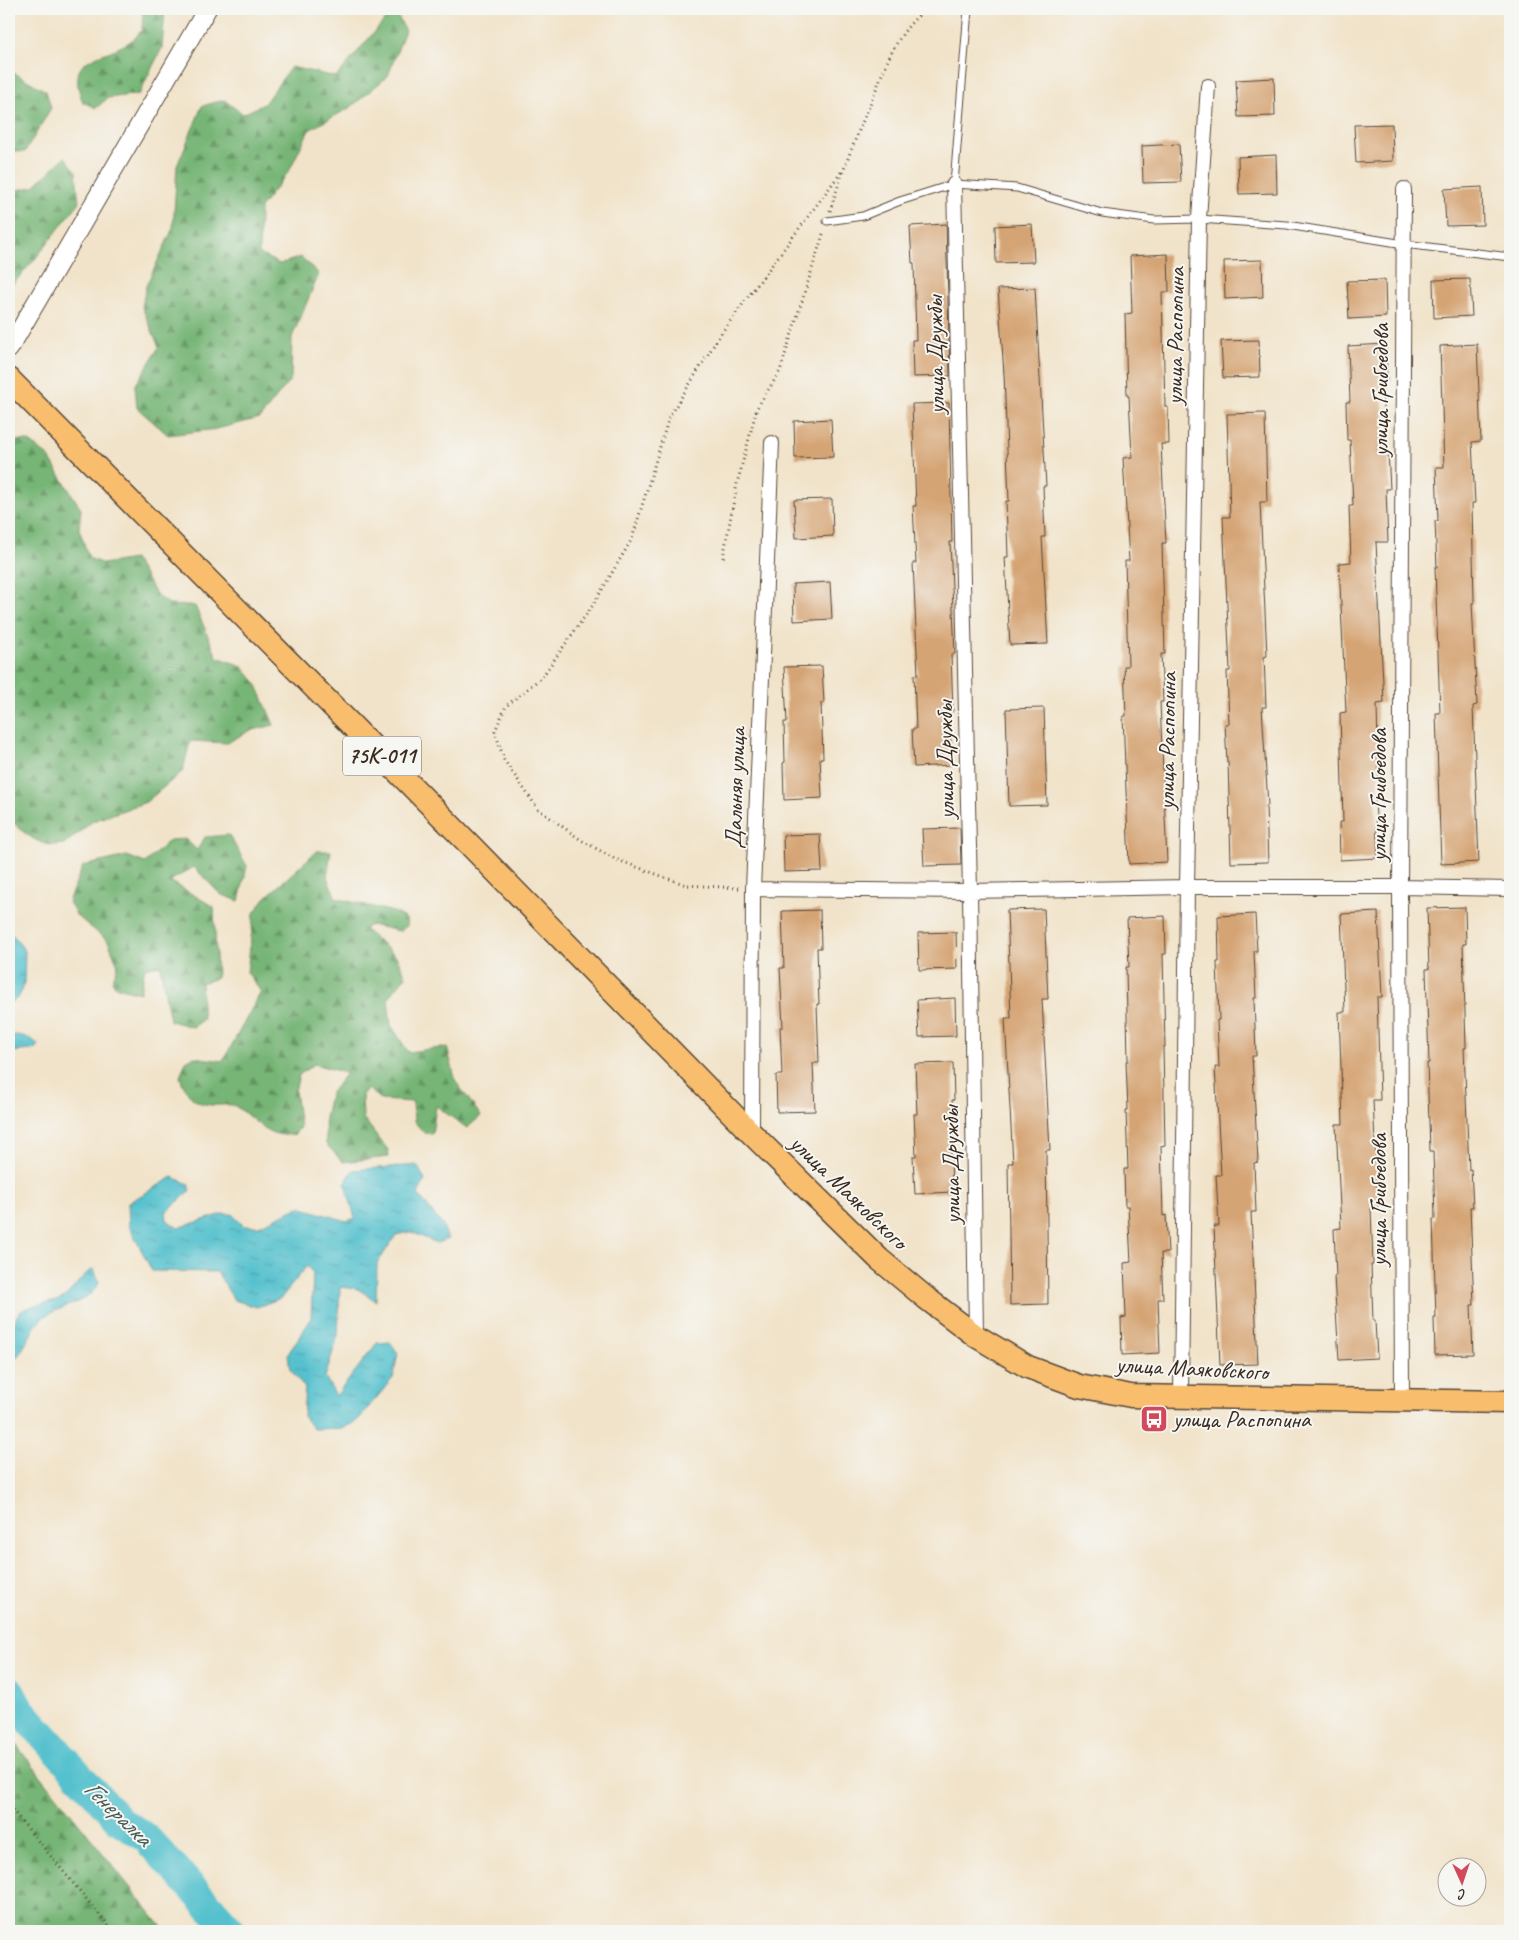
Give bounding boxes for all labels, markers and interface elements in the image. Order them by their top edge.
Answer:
street label: улица Распопина [1159,265,1191,407]
street label: улица Дружбы [919,293,951,417]
street label: улица Грибоедова [1365,322,1395,458]
street label: улица Распопина [1151,670,1183,812]
street label: улица Дружбы [929,698,961,822]
street label: Дальняя улица [718,725,752,849]
street label: улица Грибоедова [1363,727,1393,863]
road number: 75К-011 [343,736,421,776]
street label: улица Дружбы [935,1103,967,1227]
street label: улица Маяковского [782,1127,916,1257]
street label: улица Грибоедова [1363,1132,1393,1268]
street label: улица Маяковского [1113,1349,1271,1387]
bus stop icon: улица Распопина [1139,1404,1169,1434]
place label: улица Распопина [1171,1404,1312,1434]
water label: Генералка [77,1773,160,1855]
north arrow [1436,1858,1486,1908]
text: С [1457,1886,1467,1903]

